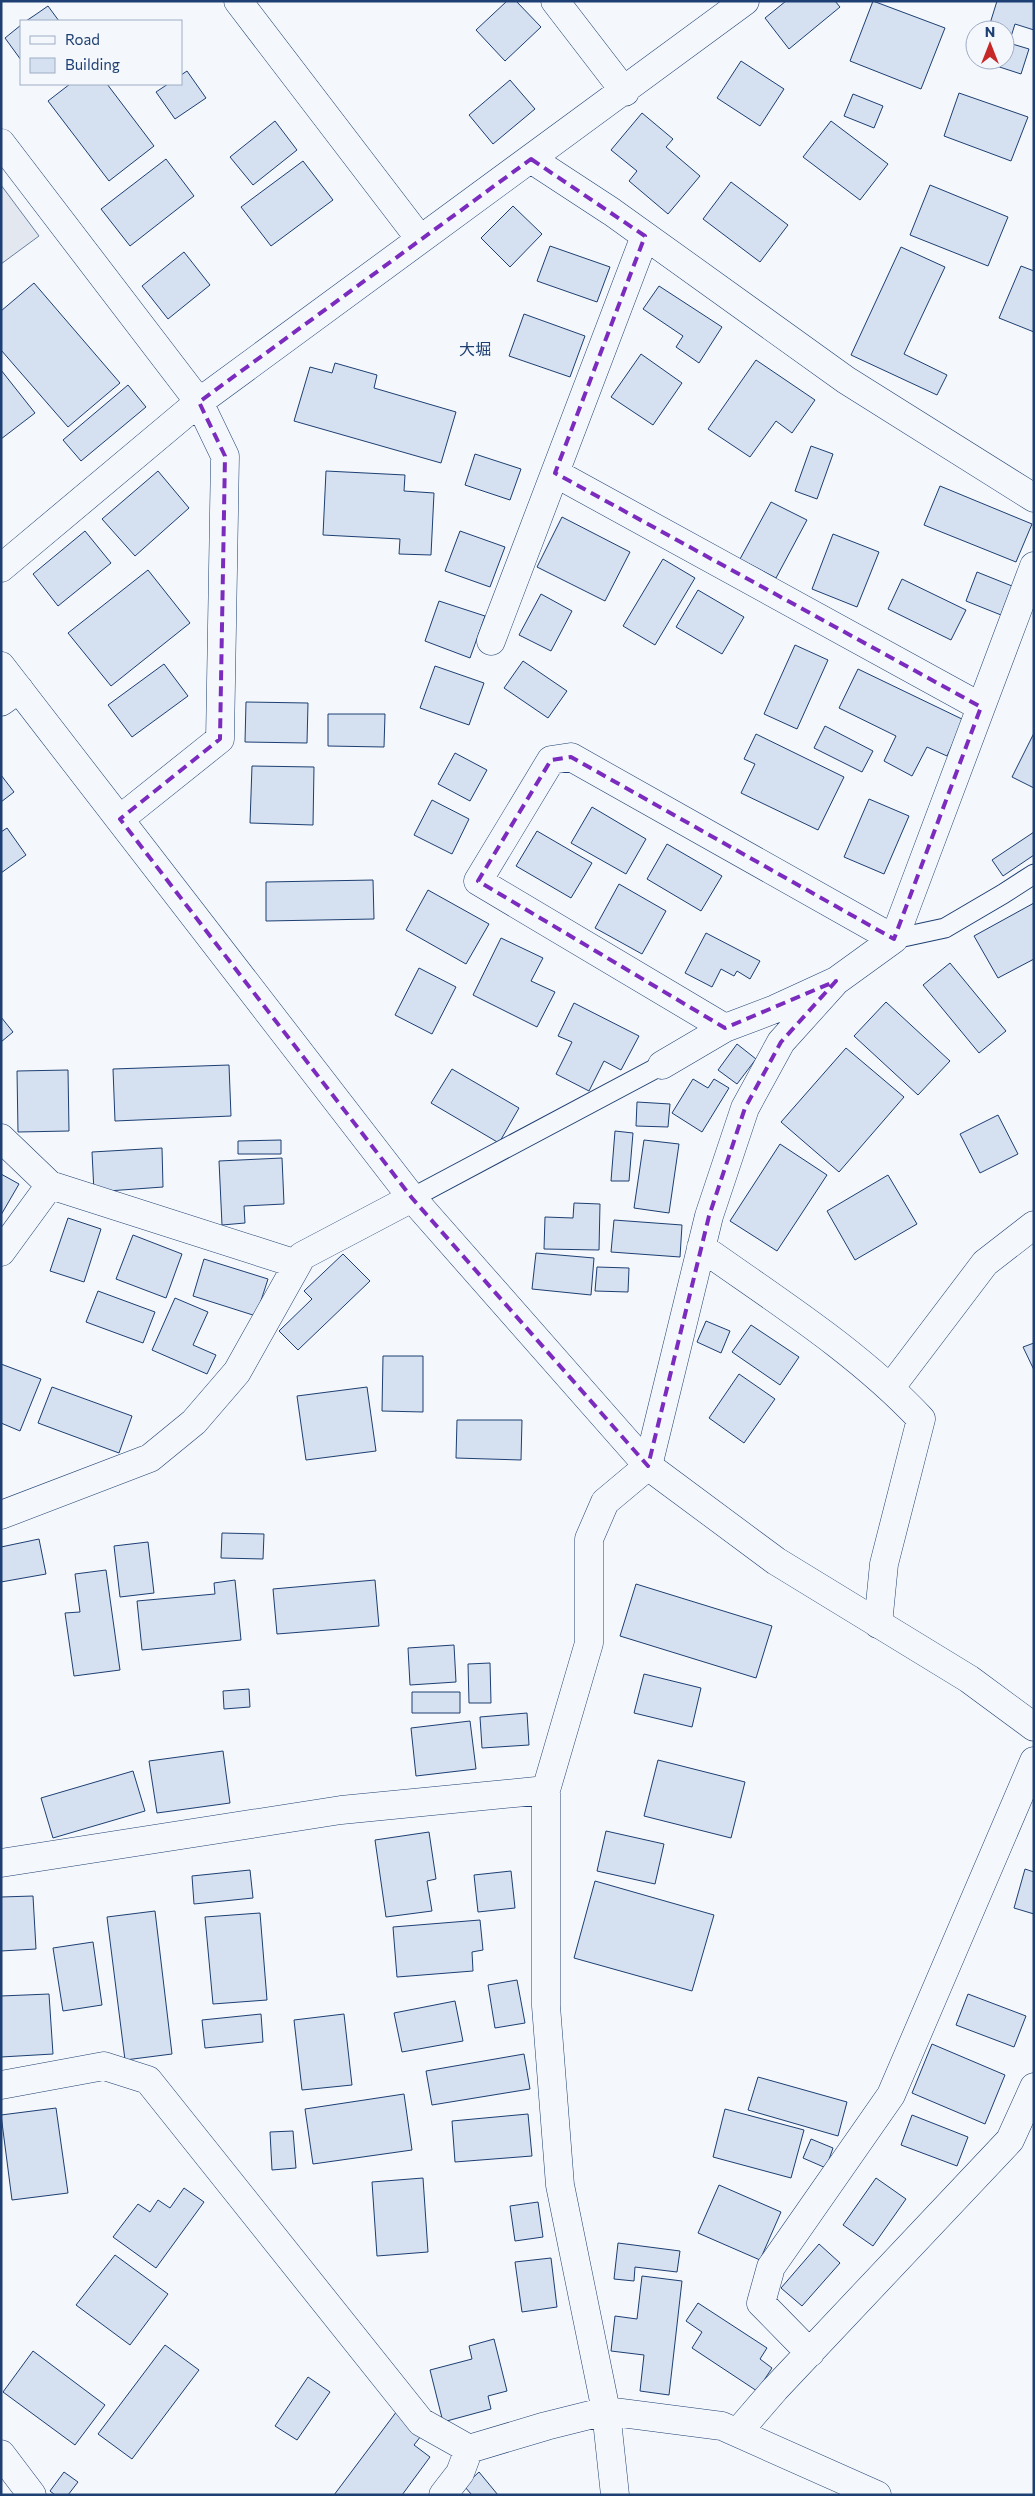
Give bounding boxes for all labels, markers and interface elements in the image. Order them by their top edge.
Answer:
legend [20,20,182,85]
north arrow [965,20,1015,70]
text: N [985,23,995,40]
text: Road [65,30,100,48]
text: Building [65,55,120,73]
district label: 大堀 [459,339,491,358]

